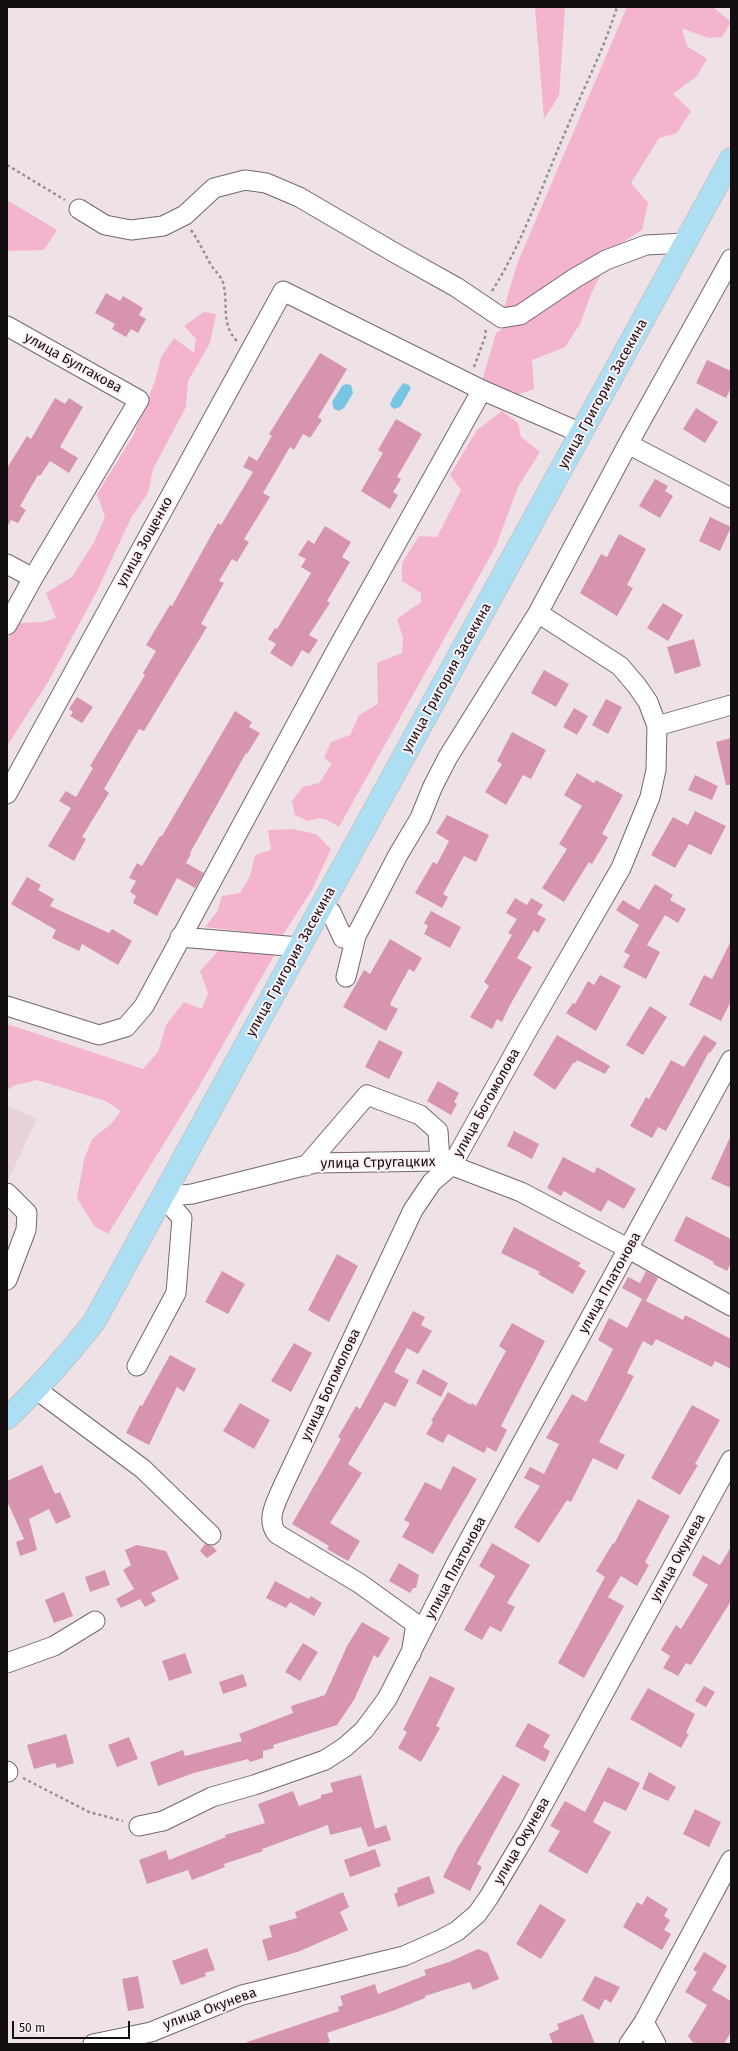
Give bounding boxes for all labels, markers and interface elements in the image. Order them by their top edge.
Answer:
street label: улица Григория Засекина [555,316,651,472]
street label: улица Булгакова [21,329,125,397]
street label: улица Зощенко [113,494,177,590]
street label: улица Григория Засекина [399,600,495,756]
street label: улица Григория Засекина [243,884,339,1040]
street label: улица Богомолова [450,1046,524,1160]
street label: улица Стругацких [320,1154,436,1172]
street label: улица Платонова [575,1229,645,1337]
street label: улица Богомолова [298,1326,364,1444]
street label: улица Окунева [647,1511,709,1605]
street label: улица Платонова [422,1514,490,1622]
street label: улица Окунева [490,1794,554,1888]
street label: улица Окунева [161,1984,259,2034]
scale bar [14,2013,132,2039]
text: 50 m [19,2021,45,2035]

